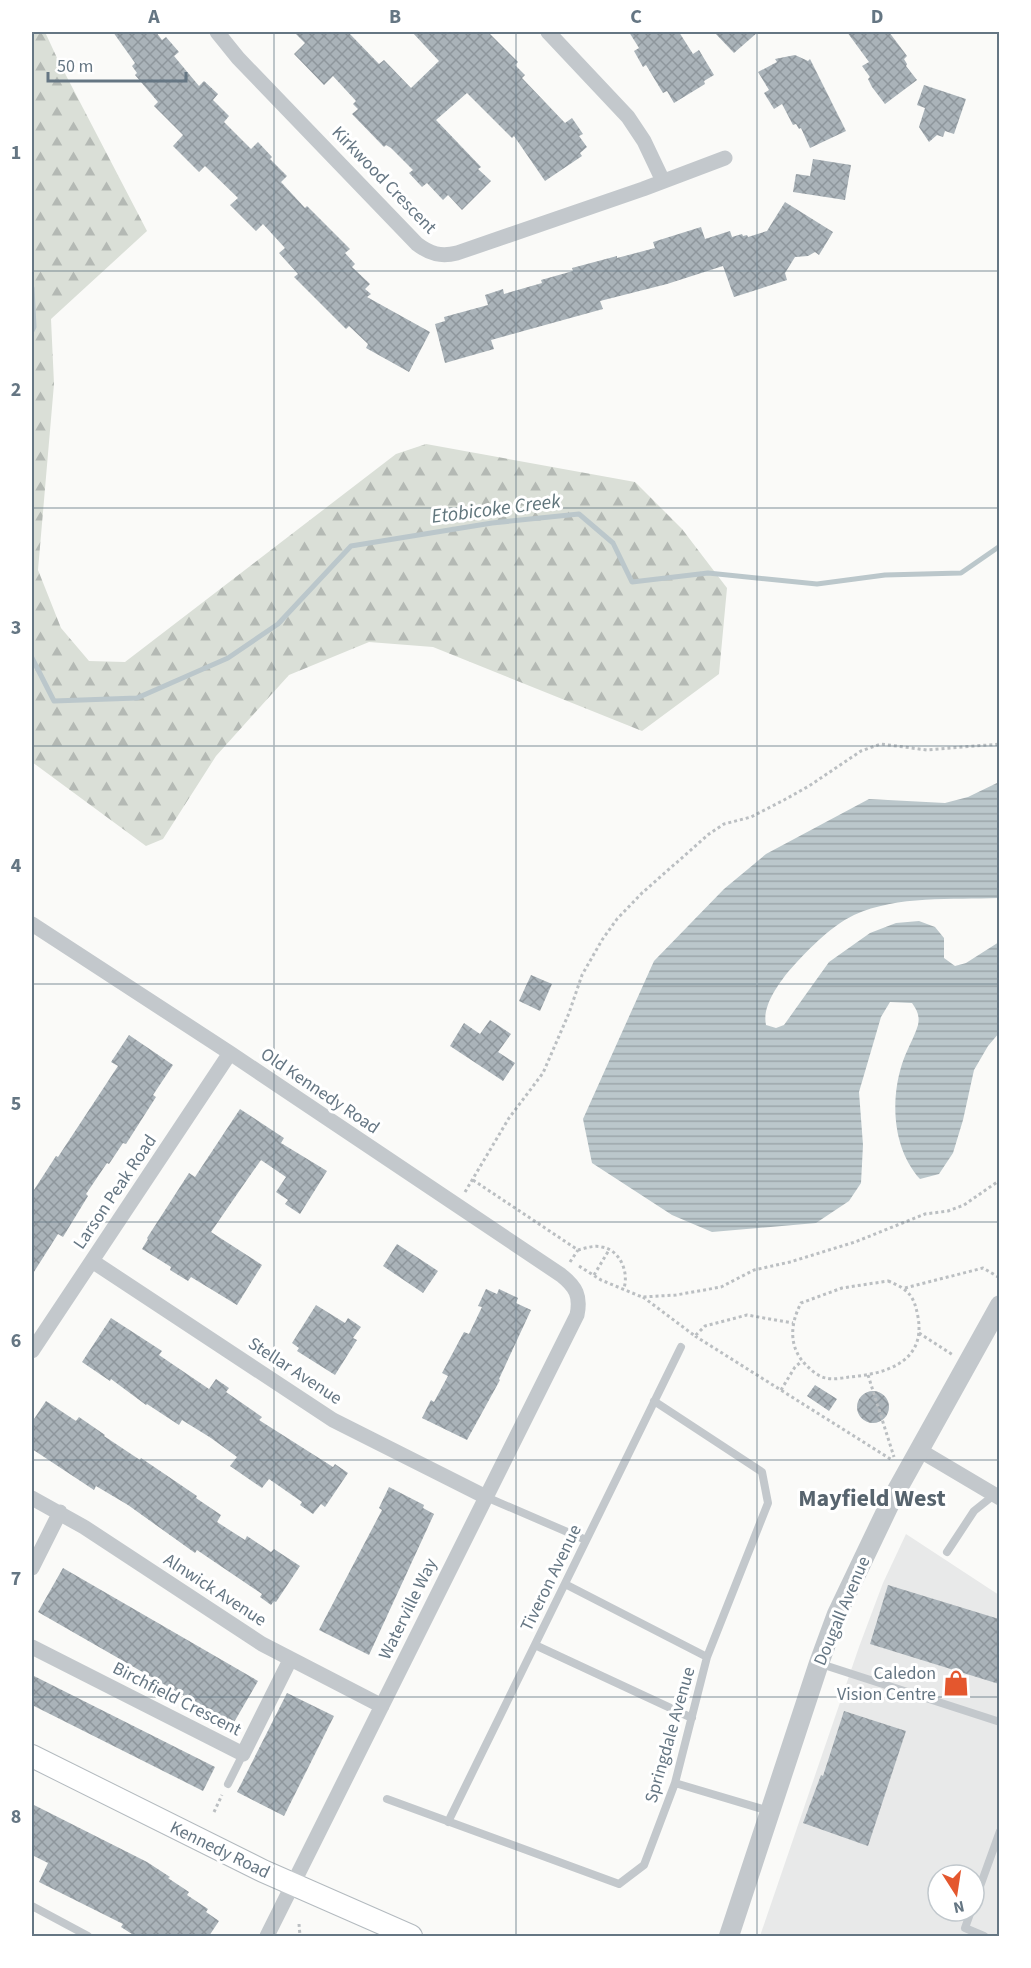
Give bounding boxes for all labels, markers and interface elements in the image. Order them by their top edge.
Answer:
text: A [147,3,160,31]
text: B [389,3,401,31]
text: C [630,3,642,31]
text: D [871,3,883,31]
scale bar [48,45,186,83]
text: 50 m [57,54,93,79]
street label: Kirkwood Crescent [326,120,442,240]
text: 1 [11,139,21,167]
text: 2 [11,376,21,404]
water label: Etobicoke Creek [430,487,563,531]
text: 3 [11,614,21,642]
text: 4 [11,852,22,880]
street label: Old Kennedy Road [256,1042,384,1140]
text: 5 [11,1090,21,1118]
street label: Larson Peak Road [67,1130,163,1254]
text: 6 [11,1327,21,1355]
street label: Stellar Avenue [243,1331,347,1411]
district label: Mayfield West [798,1481,946,1516]
street label: Tiveron Avenue [514,1520,588,1636]
street label: Alnwick Avenue [159,1547,271,1633]
street label: Dougall Avenue [808,1552,876,1670]
street label: Waterville Way [373,1554,444,1664]
text: 7 [11,1565,21,1593]
street label: Birchfield Crescent [108,1656,246,1742]
place label: Caledon Vision Centre [837,1661,936,1707]
street label: Springdale Avenue [639,1664,701,1806]
shop icon: Caledon Vision Centre [941,1668,971,1698]
text: 8 [11,1803,21,1831]
street label: Kennedy Road [166,1815,274,1885]
north arrow [926,1863,986,1923]
text: N [951,1895,966,1919]

